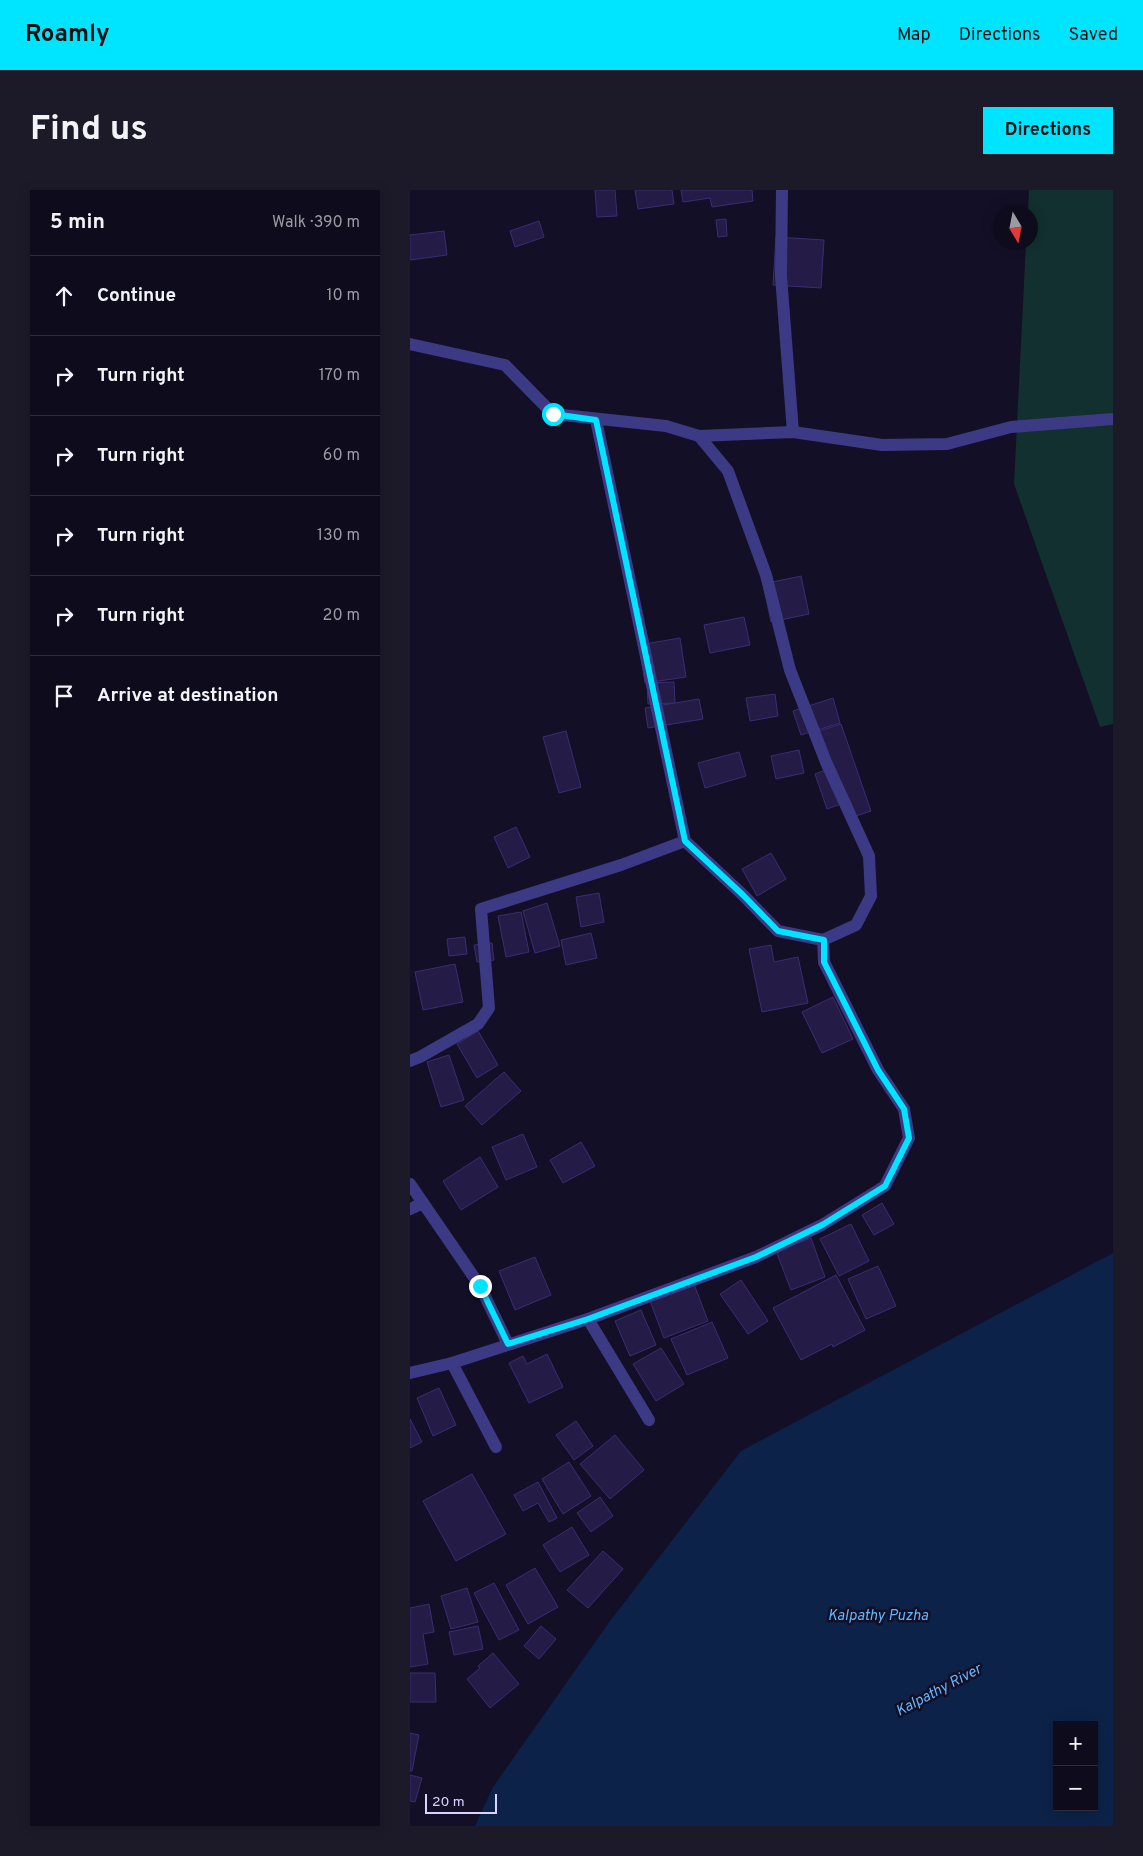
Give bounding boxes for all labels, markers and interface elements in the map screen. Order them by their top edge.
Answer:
text: Roamly [25,20,110,50]
text: Map [897,24,931,47]
text: Directions [959,24,1041,47]
text: Saved [1069,24,1118,47]
button: Directions [983,107,1113,154]
text: Find us [30,108,148,152]
north arrow [993,205,1038,250]
text: 5 min [50,209,105,236]
text: Walk · 390 m [272,213,360,233]
icon: ahead [50,282,78,310]
text: Continue [97,284,176,308]
text: 10 m [326,286,360,306]
icon: right [50,362,78,390]
text: Turn right [97,364,185,388]
text: 170 m [319,366,360,386]
route start [542,403,565,426]
icon: right [50,442,78,470]
text: Turn right [97,444,185,468]
text: 60 m [323,446,360,466]
icon: right [50,522,78,550]
text: Turn right [97,524,185,548]
text: 130 m [317,526,360,546]
icon: right [50,602,78,630]
text: Turn right [97,604,185,628]
text: 20 m [323,606,360,626]
icon: arrive [50,682,78,710]
text: Arrive at destination [97,684,278,708]
route end [469,1275,492,1298]
water label: Kalpathy Puzha [828,1607,929,1626]
water label: Kalpathy River [893,1660,986,1722]
map controls [1053,1721,1098,1811]
button: + [1053,1721,1098,1766]
button: − [1053,1766,1098,1811]
scale bar [425,1791,498,1814]
text: 20 m [432,1794,465,1811]

